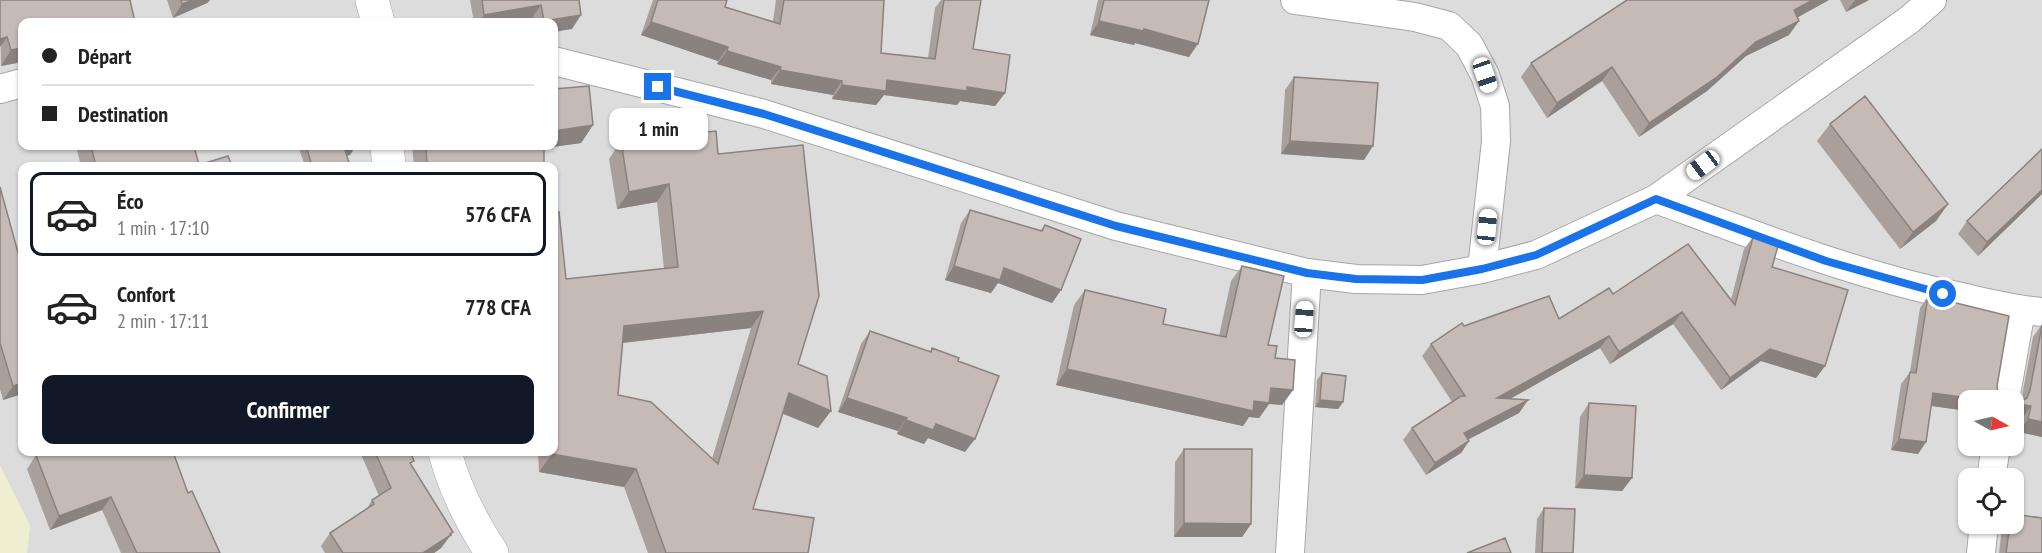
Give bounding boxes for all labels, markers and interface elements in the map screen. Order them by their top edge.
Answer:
text: Départ [78,42,132,70]
car [1471,55,1499,95]
route end [644,73,671,100]
text: Destination [78,100,168,128]
callout: 1 min [608,108,708,150]
text: 1 min [638,116,679,142]
car [1683,147,1723,183]
icon: car [45,187,99,241]
text: Éco [117,187,144,215]
text: 576 CFA [465,200,531,228]
car [1476,208,1498,246]
text: 1 min · 17:10 [117,215,209,241]
icon: car [45,280,99,334]
text: Confort [117,280,175,308]
route start [1929,280,1956,307]
text: 778 CFA [465,293,531,321]
car [1294,300,1314,338]
text: 2 min · 17:11 [117,308,209,334]
button: Confirmer [42,375,534,444]
north arrow [1958,390,2024,456]
map controls [1958,390,2024,534]
button: locate [1958,468,2024,534]

